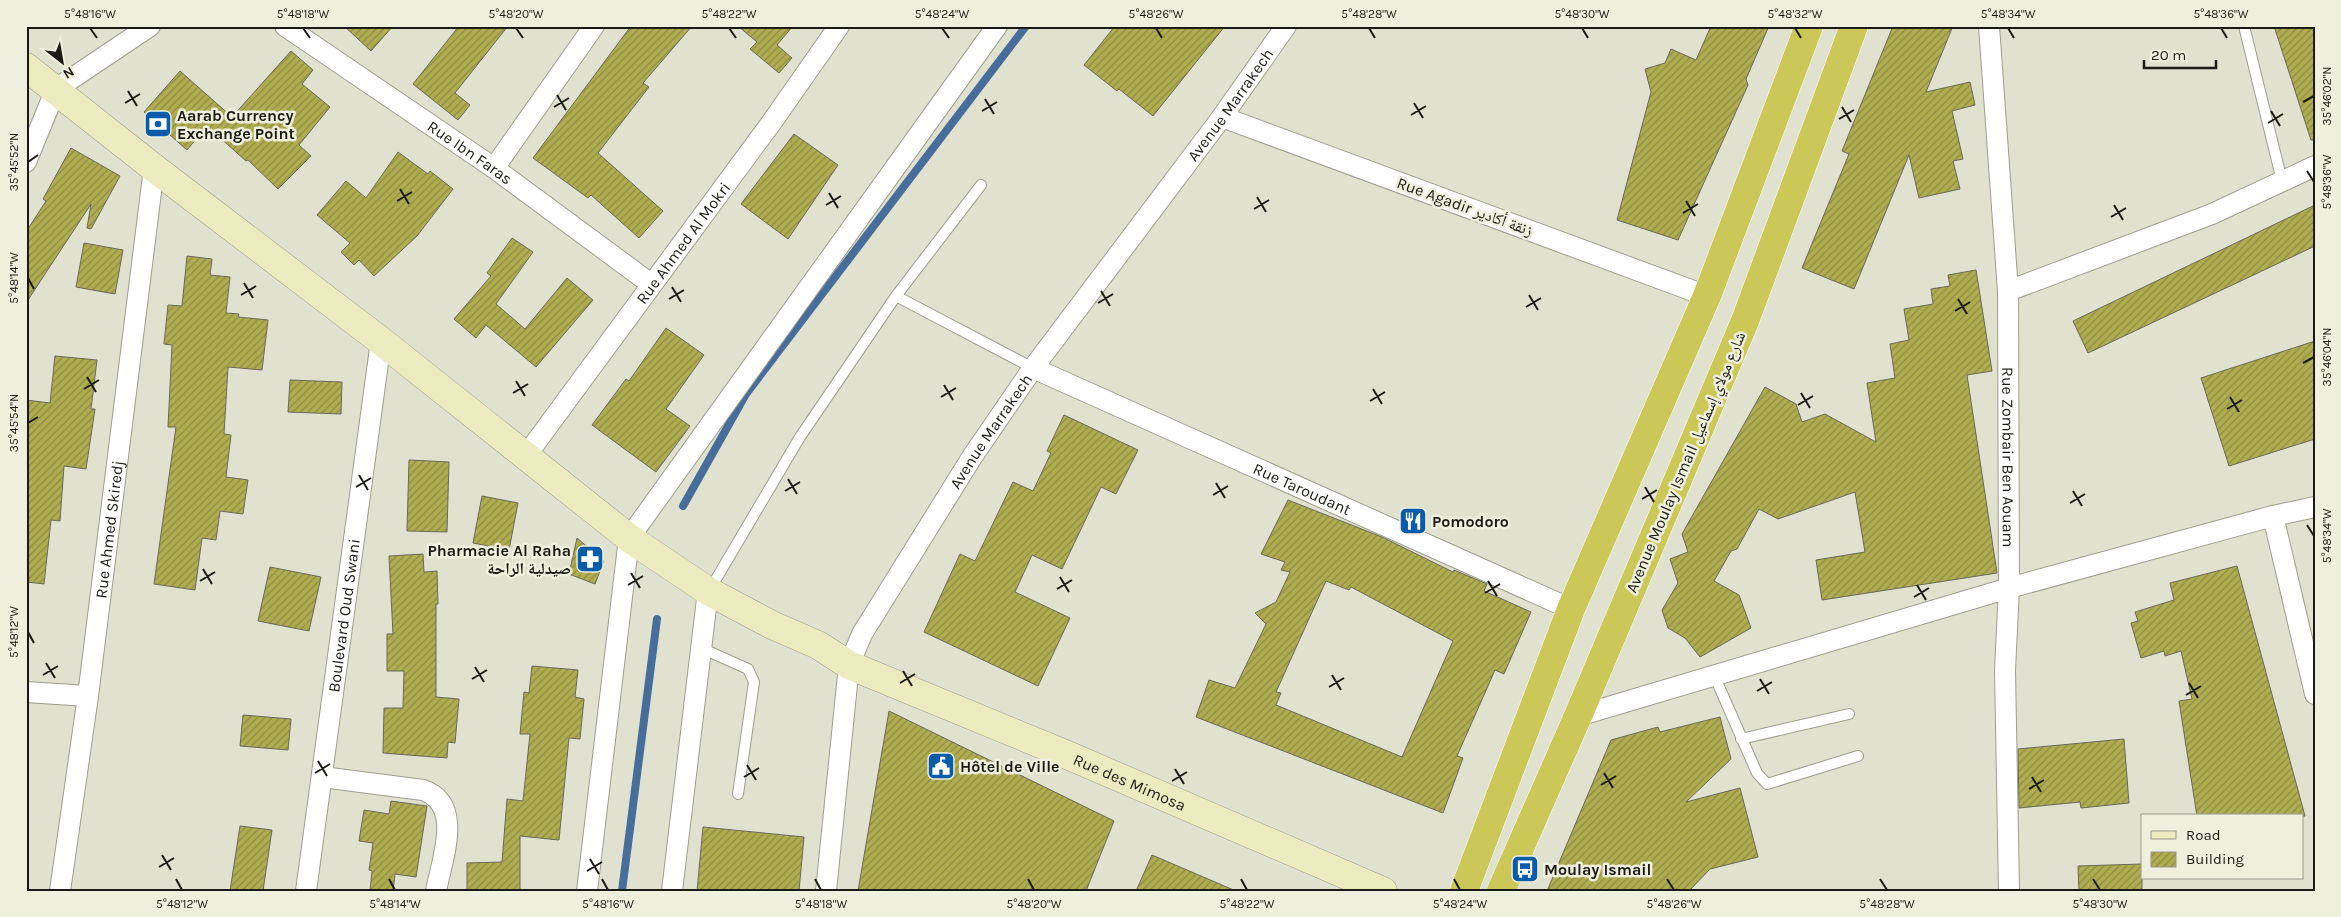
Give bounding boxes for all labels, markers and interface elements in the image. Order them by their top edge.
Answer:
text: 5°48'16"W [64,7,116,21]
text: 5°48'18"W [277,7,329,21]
text: 5°48'20"W [488,7,544,21]
text: 5°48'22"W [702,7,757,21]
text: 5°48'24"W [915,7,970,21]
text: 5°48'26"W [1129,7,1184,21]
text: 5°48'28"W [1341,7,1397,21]
text: 5°48'30"W [1554,7,1610,21]
text: 5°48'32"W [1768,7,1823,21]
text: 5°48'34"W [1981,7,2036,21]
text: 5°48'36"W [2194,7,2249,21]
north arrow [38,38,88,88]
scale bar [2144,38,2216,70]
street label: Avenue Marrakech [1183,45,1277,165]
text: 20 m [2151,46,2186,64]
text: N [60,63,77,83]
text: 35°46'02"N [2320,66,2334,126]
place label: Aarab Currency Exchange Point [177,106,295,143]
bank icon: Aarab Currency Exchange Point [143,109,173,139]
street label: Rue Ibn Faras [424,117,516,188]
text: 35°45'52"N [7,133,21,191]
text: 5°48'36"W [2320,154,2334,209]
street label: Rue Agadir زنقة أكادير [1394,173,1535,240]
street label: Rue Ahmed Al Mokri [632,179,734,308]
text: 5°48'14"W [7,252,21,304]
text: 35°46'04"N [2320,328,2334,386]
street label: Avenue Moulay Ismail شارع مولاي إسماعيل [1622,329,1752,597]
street label: Rue Zombair Ben Aouam [1998,367,2018,548]
street label: Avenue Marrakech [946,370,1036,492]
text: 35°45'54"N [7,394,21,452]
street label: Rue Ahmed Skiredj [91,459,127,599]
street label: Rue Taroudant [1250,459,1354,519]
restaurant icon: Pomodoro [1398,506,1428,536]
text: 5°48'34"W [2320,508,2334,563]
place label: Pomodoro [1432,512,1509,531]
street label: Boulevard Oud Swani [324,538,364,694]
place label: Pharmacie Al Raha صيدلية الراحة [427,541,571,578]
pharmacy icon: Pharmacie Al Raha صيدلية الراحة [575,544,605,574]
text: 5°48'12"W [7,606,21,658]
street label: Rue des Mimosa [1070,750,1189,815]
public building icon: Hôtel de Ville [926,751,956,781]
place label: Hôtel de Ville [960,757,1060,776]
legend [2141,814,2304,880]
text: Road [2186,826,2221,844]
text: Building [2186,850,2244,868]
bus stop icon: Moulay Ismail [1510,854,1540,884]
place label: Moulay Ismail [1544,860,1651,879]
text: 5°48'12"W [156,897,208,911]
text: 5°48'14"W [369,897,421,911]
text: 5°48'16"W [582,897,634,911]
text: 5°48'18"W [795,897,847,911]
text: 5°48'20"W [1006,897,1062,911]
text: 5°48'22"W [1220,897,1275,911]
text: 5°48'24"W [1433,897,1488,911]
text: 5°48'26"W [1647,897,1702,911]
text: 5°48'28"W [1859,897,1915,911]
text: 5°48'30"W [2072,897,2128,911]

